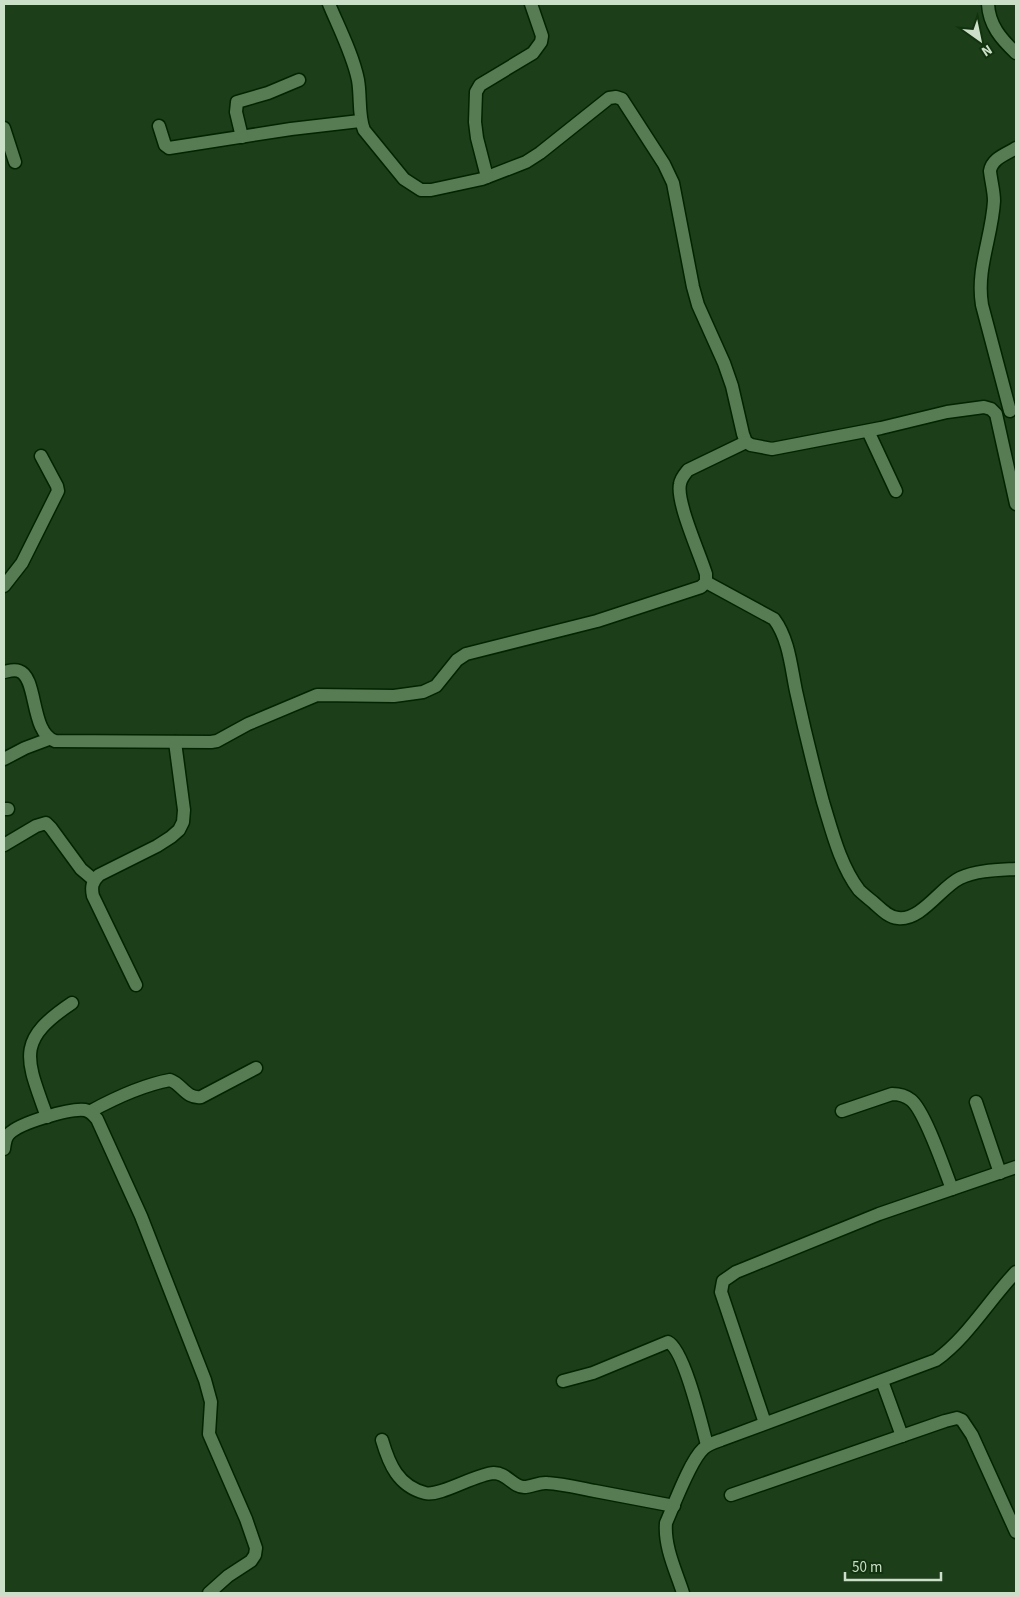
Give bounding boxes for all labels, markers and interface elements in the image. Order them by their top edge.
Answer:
north arrow [955,15,1005,65]
text: N [977,39,996,61]
scale bar [845,1550,941,1582]
text: 50 m [852,1557,882,1578]

